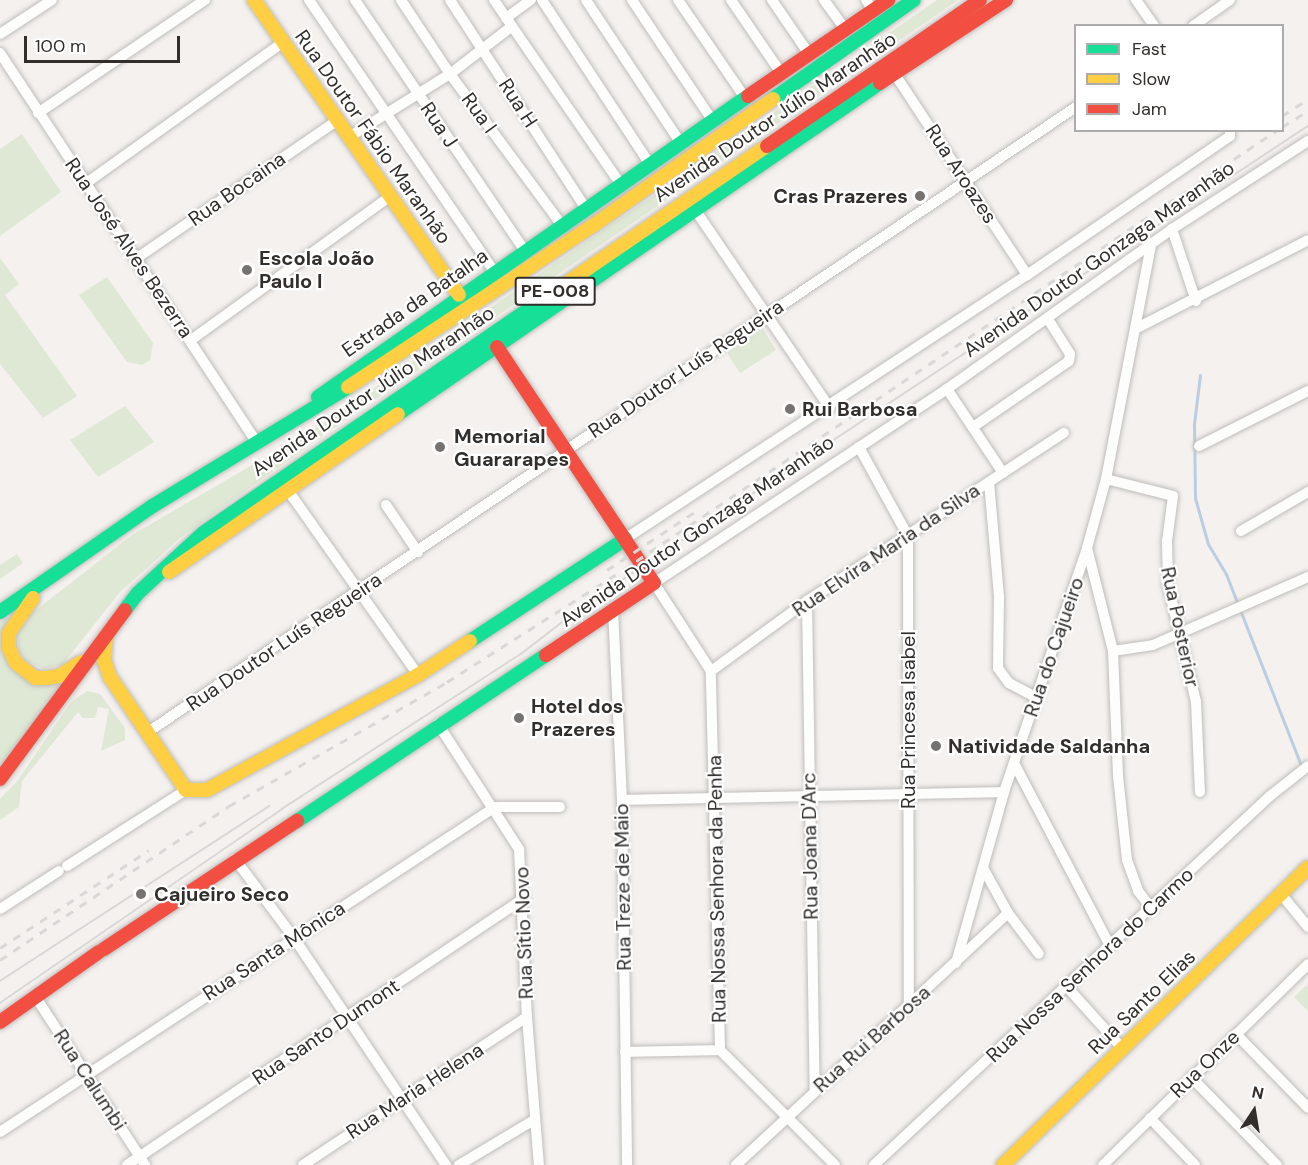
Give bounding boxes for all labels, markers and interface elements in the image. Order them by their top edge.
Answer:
scale bar [27,24,183,62]
legend [1074,24,1284,132]
street label: Rua Doutor Fábio Maranhão [290,25,456,249]
street label: Avenida Doutor Júlio Maranhão [649,27,901,207]
text: 100 m [35,34,86,58]
text: Fast [1132,37,1167,61]
text: Slow [1132,67,1171,91]
street label: Rua H [493,74,543,132]
street label: Rua I [456,88,502,138]
text: Jam [1132,97,1167,121]
street label: Rua J [415,98,463,152]
street label: Rua Aroazes [920,120,1002,228]
street label: Rua Bocaina [184,147,290,231]
street label: Rua José Alves Bezerra [60,153,198,343]
street label: Avenida Doutor Gonzaga Maranhão [959,156,1239,362]
place label: Cras Prazeres [773,184,908,208]
marker: Cras Prazeres [913,189,927,203]
street label: Estrada da Batalha [337,244,493,362]
place label: Escola João Paulo I [259,246,374,293]
marker: Escola João Paulo I [240,263,254,277]
road number: PE-008 [514,276,596,306]
street label: Rua Doutor Luís Regueira [584,295,788,443]
street label: Avenida Doutor Júlio Maranhão [247,301,499,481]
place label: Rui Barbosa [802,397,917,421]
marker: Rui Barbosa [783,402,797,416]
place label: Memorial Guararapes [454,424,569,471]
street label: Avenida Doutor Gonzaga Maranhão [555,430,839,632]
marker: Memorial Guararapes [431,438,449,456]
street label: Rua Elvira Maria da Silva [788,478,984,622]
street label: Rua Posterior [1156,565,1204,689]
street label: Rua Doutor Luís Regueira [182,568,386,716]
street label: Rua do Cajueiro [1019,574,1089,720]
street label: Rua Princesa Isabel [896,631,920,809]
place label: Hotel dos Prazeres [531,694,624,741]
marker: Hotel dos Prazeres [512,711,526,725]
place label: Natividade Saldanha [948,734,1150,758]
marker: Natividade Saldanha [929,739,943,753]
street label: Rua Nossa Senhora da Penha [703,755,731,1023]
street label: Rua Joana D'Arc [797,772,823,920]
street label: Rua Treze de Maio [610,803,636,971]
street label: Rua Nossa Senhora do Carmo [981,862,1199,1068]
street label: Rua Sítio Novo [510,866,538,1000]
place label: Cajueiro Seco [154,882,289,906]
marker: Cajueiro Seco [132,885,150,903]
street label: Rua Santa Mônica [198,896,350,1006]
street label: Rua Santo Elias [1083,945,1201,1059]
street label: Rua Santo Dumont [248,974,404,1090]
street label: Rua Rui Barbosa [809,980,935,1098]
street label: Rua Calumbi [48,1025,132,1135]
street label: Rua Onze [1165,1025,1245,1103]
street label: Rua Maria Helena [342,1038,488,1144]
north arrow [1224,1081,1284,1141]
text: N [1250,1081,1266,1104]

